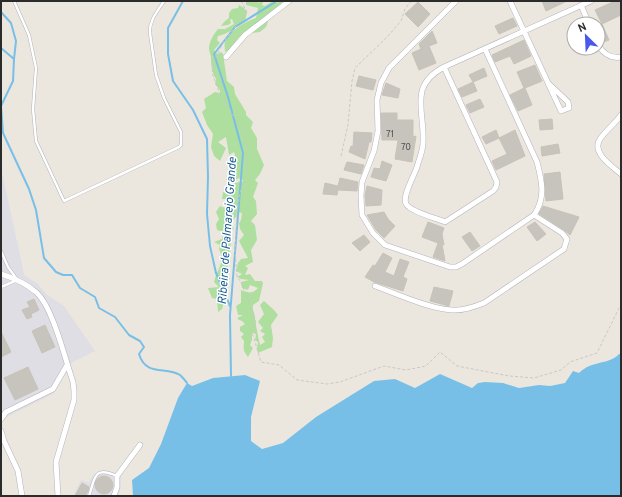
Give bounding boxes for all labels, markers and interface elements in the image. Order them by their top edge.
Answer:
north arrow [566,16,606,56]
text: N [576,20,589,36]
house number: 71 [386,129,394,140]
house number: 70 [401,142,411,153]
water label: Ribeira de Palmarejo Grande [215,156,241,305]

